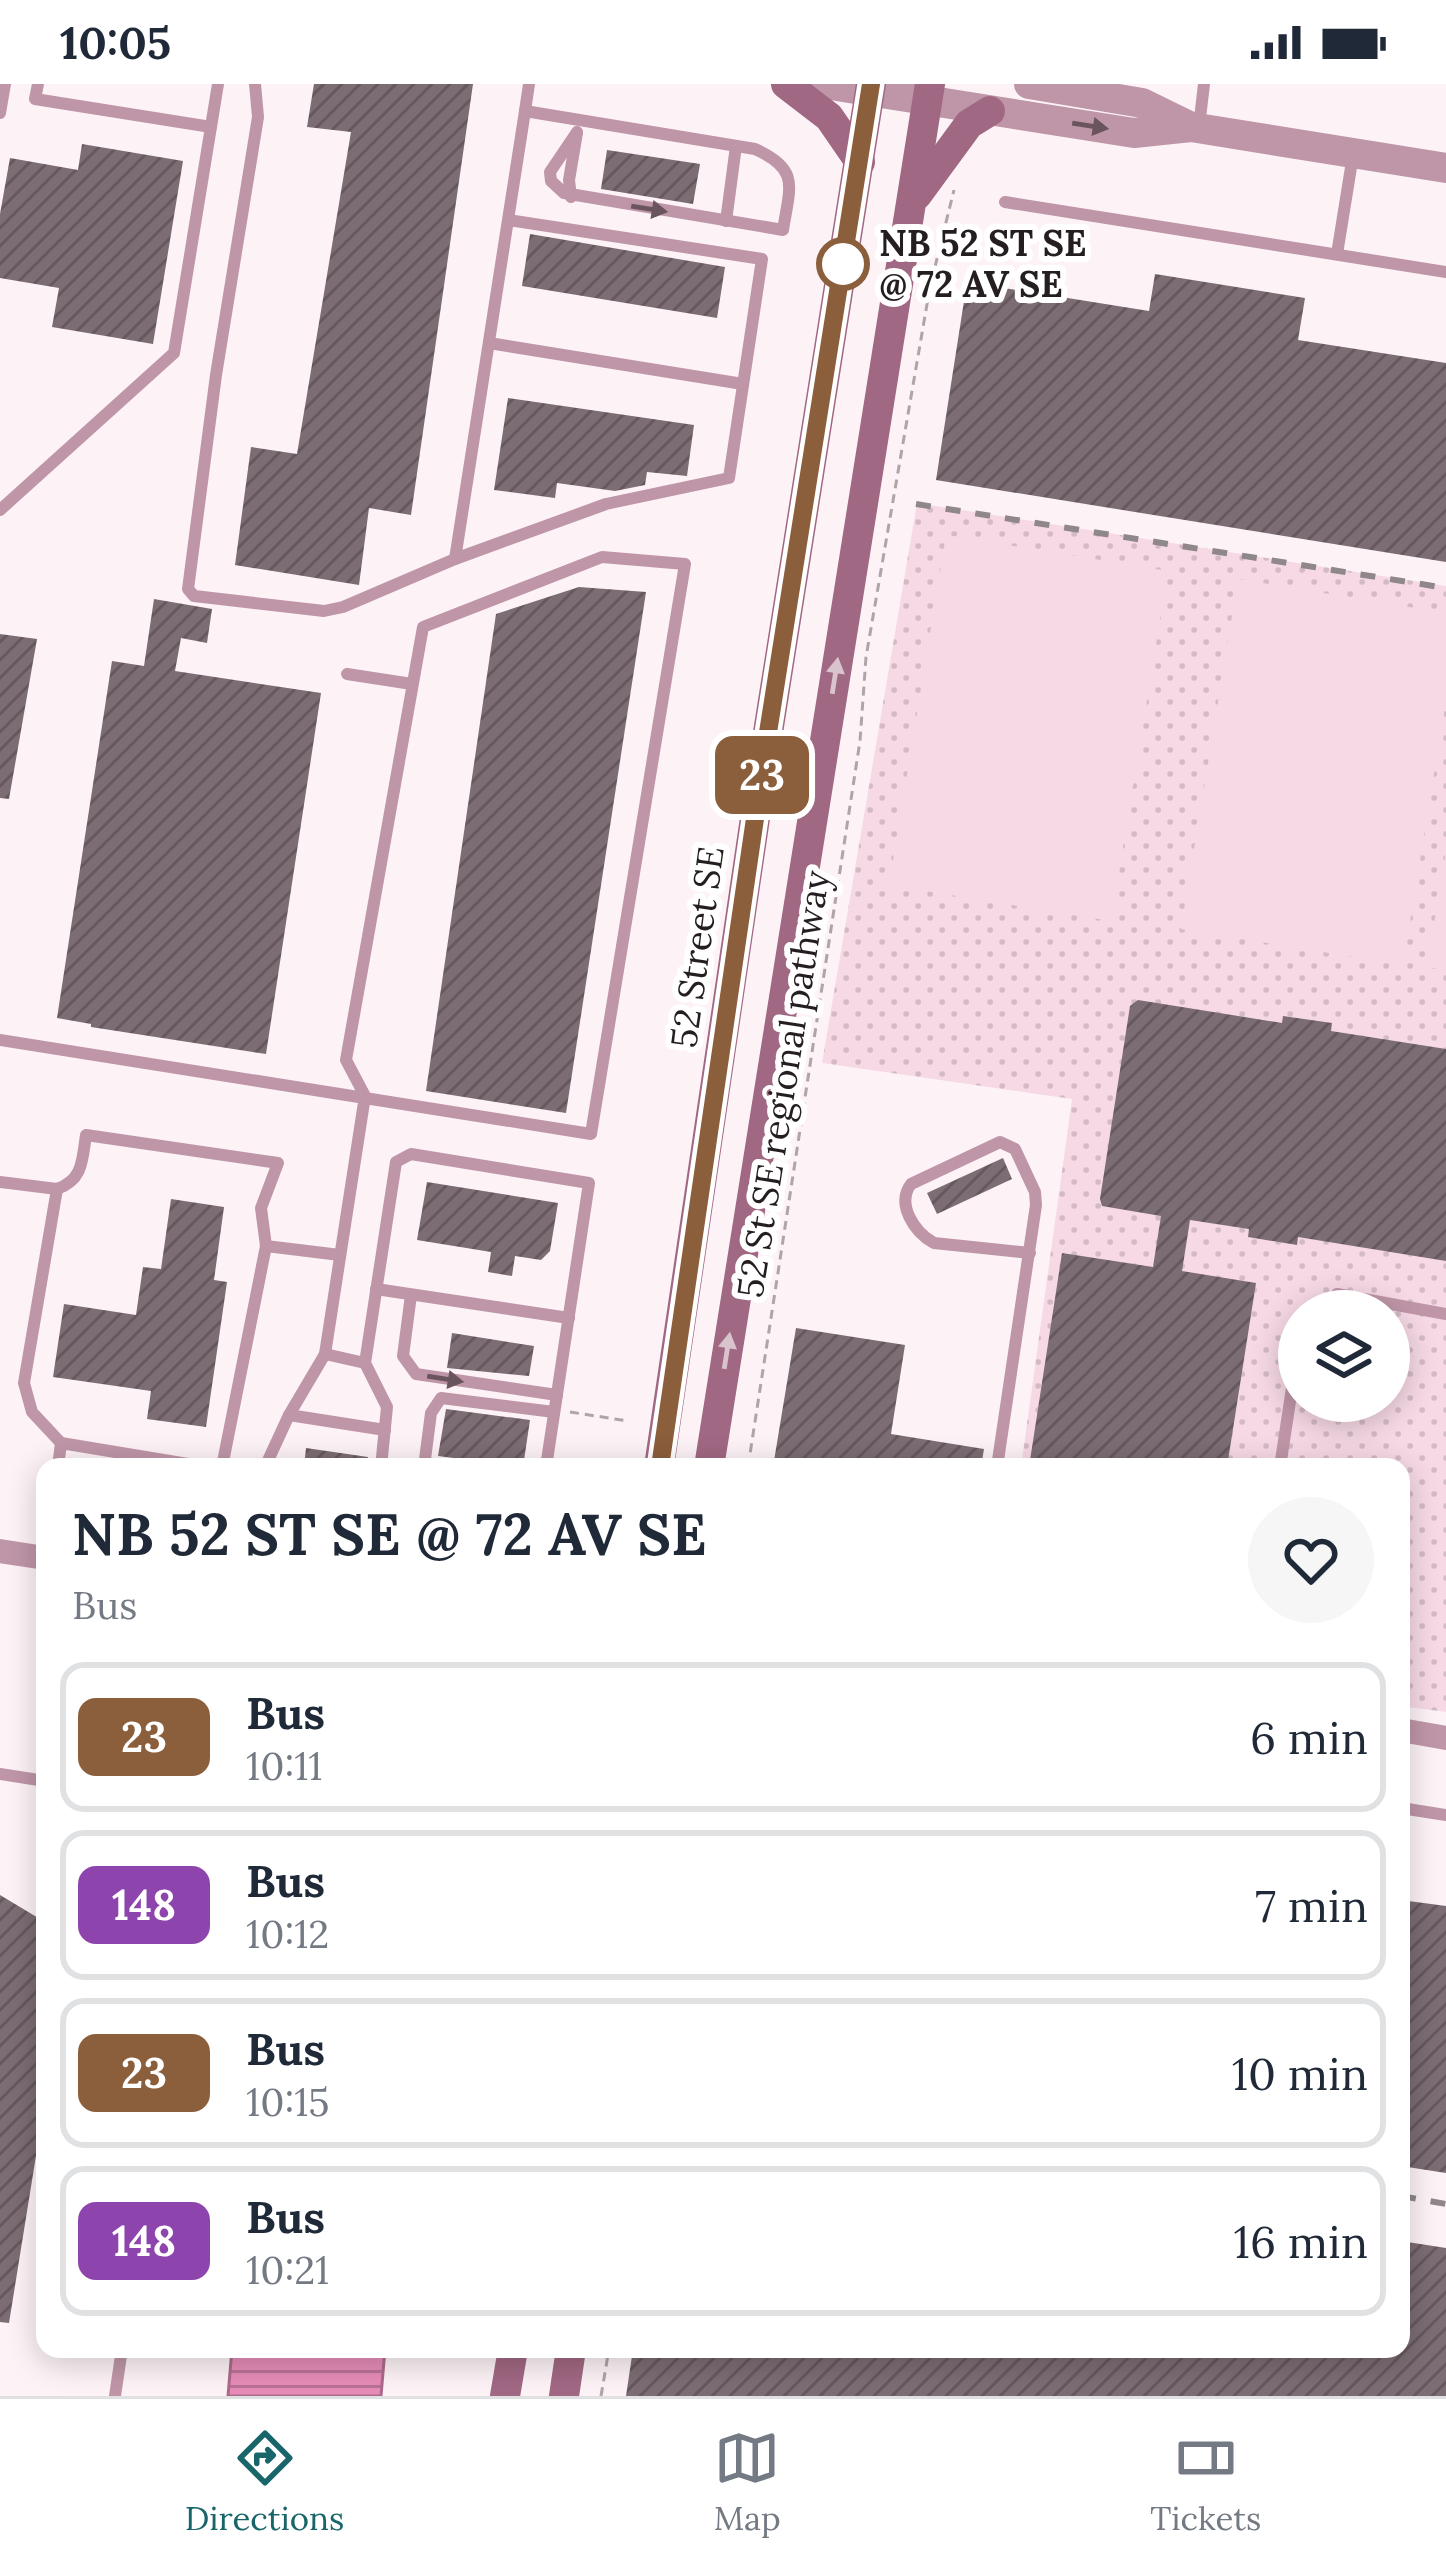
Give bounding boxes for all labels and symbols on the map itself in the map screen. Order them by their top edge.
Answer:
one-way arrow [1072,117,1109,136]
one-way arrow [630,200,668,219]
place label: NB 52 ST SE @ 72 AV SE [879,220,1087,307]
marker: NB 52 ST SE @ 72 AV SE [818,239,868,289]
one-way arrow [826,657,845,694]
line badge: 23 [708,736,816,814]
street label: 52 Street SE [660,843,734,1051]
street label: 52 St SE regional pathway [727,867,839,1301]
one-way arrow [719,1332,737,1370]
one-way arrow [426,1370,464,1389]

